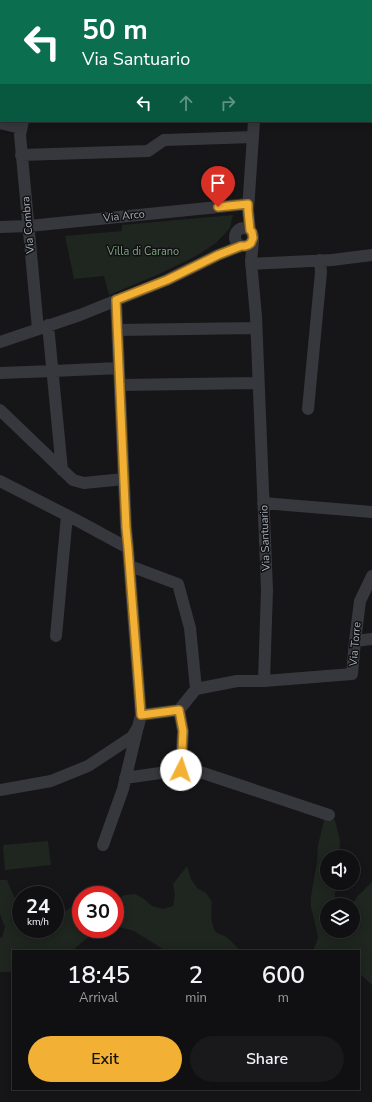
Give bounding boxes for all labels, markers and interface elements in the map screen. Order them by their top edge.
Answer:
text: 50 m [82,11,148,49]
icon: left [16,16,68,68]
text: Via Santuario [82,47,190,71]
icon: left [133,92,155,114]
icon: ahead [175,92,197,114]
icon: right [217,92,239,114]
pin [201,166,235,207]
icon: arrive [207,172,229,194]
street label: Via Combra [18,196,38,255]
street label: Via Arco [101,206,146,226]
park label: Villa di Carano [106,244,179,259]
street label: Via Santuario [256,505,274,572]
street label: Via Torre [346,621,364,668]
position arrow [160,749,202,791]
map controls [320,850,360,938]
button: sound [320,850,360,890]
speed limit sign: 30 [72,886,124,938]
text: 24 [26,893,50,920]
button: layers [320,898,360,938]
text: km/h [27,915,49,929]
text: 18:45 [67,959,130,991]
text: 2 [189,959,203,991]
text: 600 [262,959,305,991]
text: Arrival [79,989,118,1007]
text: min [185,989,207,1007]
text: m [278,989,289,1007]
button: Exit [28,1036,182,1082]
button: Share [190,1036,344,1082]

